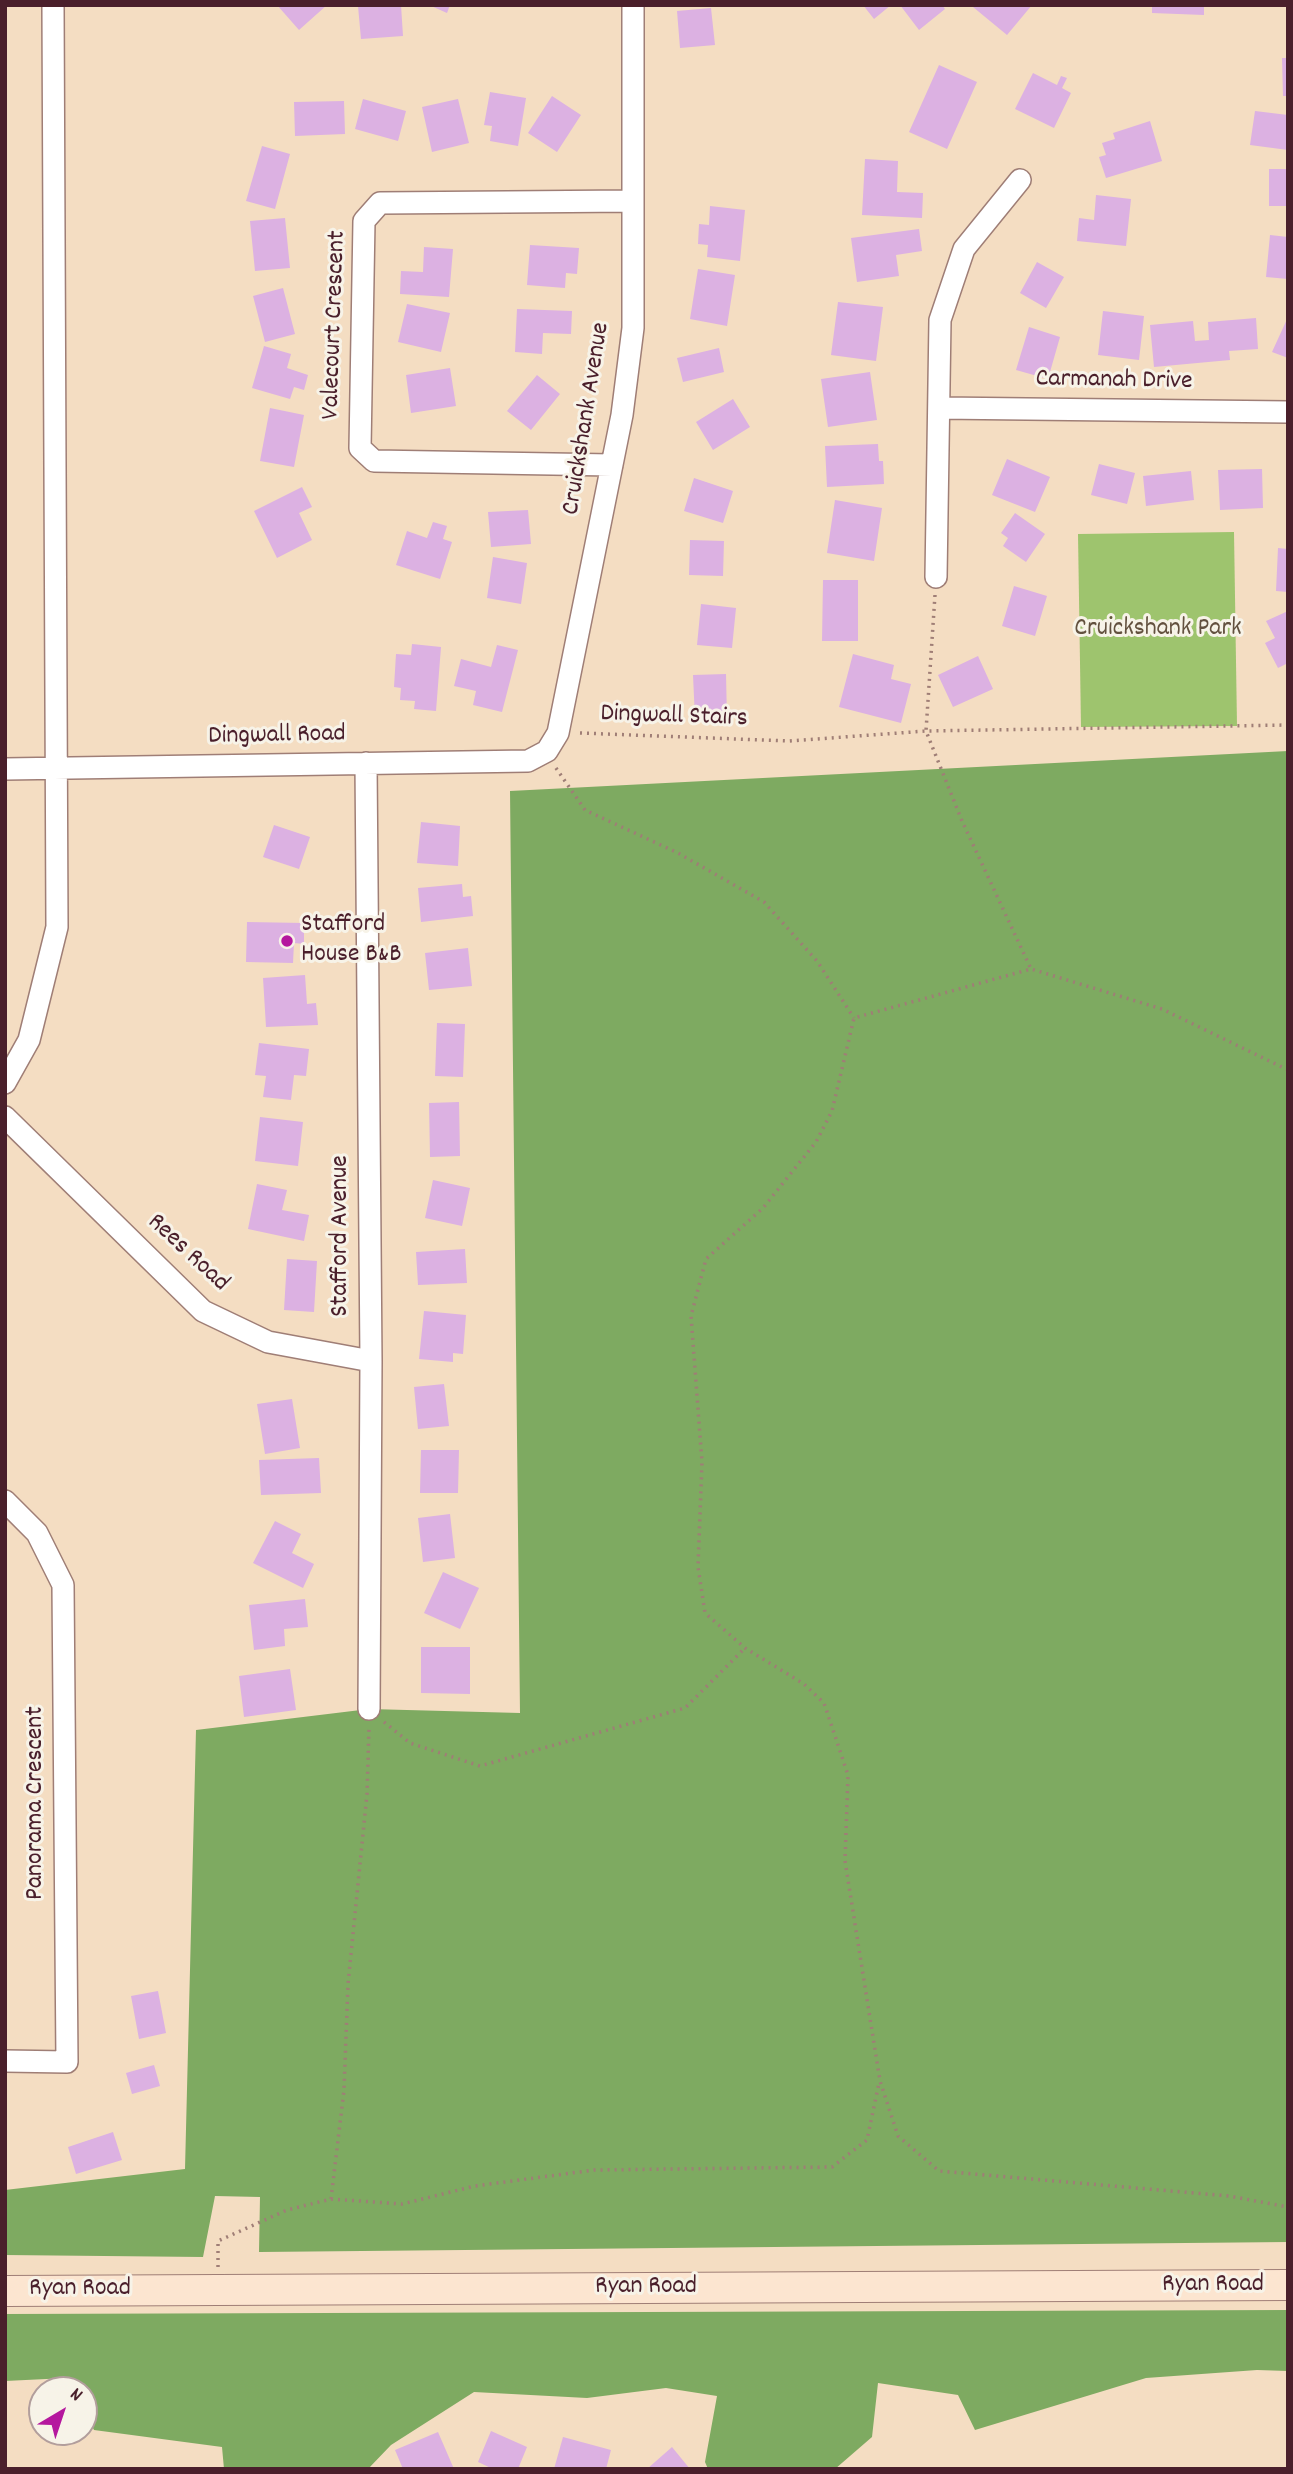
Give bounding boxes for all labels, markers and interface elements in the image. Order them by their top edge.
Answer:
street label: Valecourt Crescent [317,230,355,420]
street label: Cruickshank Avenue [557,321,619,517]
street label: Carmanah Drive [1035,365,1193,399]
park label: Cruickshank Park [1074,614,1242,646]
street label: Dingwall Stairs [600,700,748,736]
street label: Dingwall Road [208,720,346,754]
place label: Stafford House B&B [301,910,402,972]
marker: Stafford House B&B [279,933,295,949]
street label: Stafford Avenue [326,1155,358,1317]
street label: Rees Road [139,1208,235,1300]
street label: Panorama Crescent [21,1706,53,1900]
street label: Ryan Road [1162,2270,1264,2302]
street label: Ryan Road [595,2272,697,2304]
street label: Ryan Road [29,2274,131,2306]
north arrow [28,2376,98,2446]
text: N [63,2382,87,2409]

